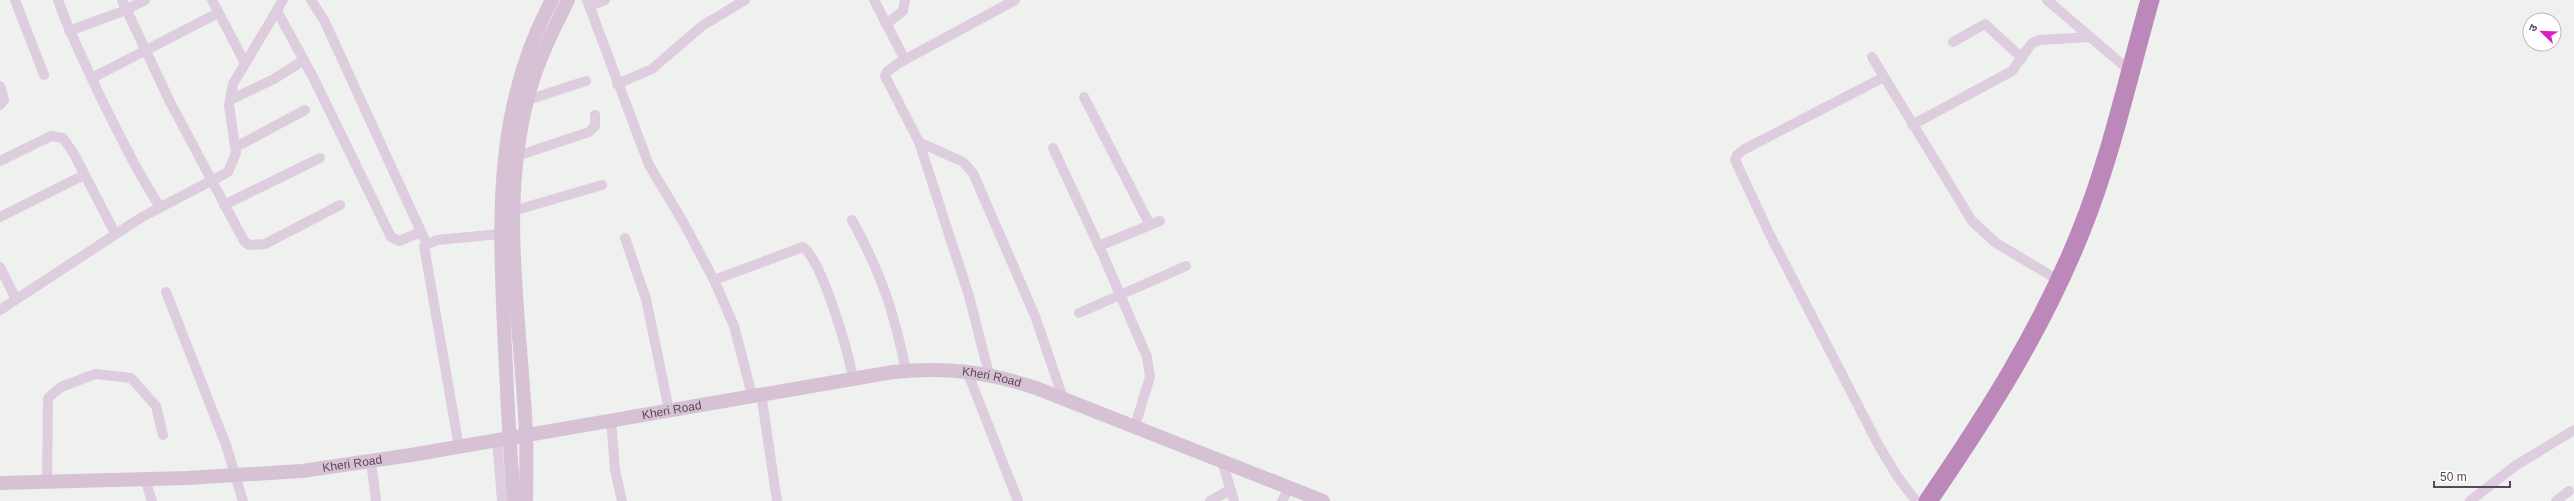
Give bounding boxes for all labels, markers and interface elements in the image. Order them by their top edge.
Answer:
north arrow [2522,12,2562,52]
text: उ [2526,22,2540,33]
street label: Kheri Road [961,364,1023,390]
street label: Kheri Road [641,398,703,422]
street label: Kheri Road [321,452,383,475]
scale bar [2434,463,2510,489]
text: 50 m [2440,470,2467,484]

